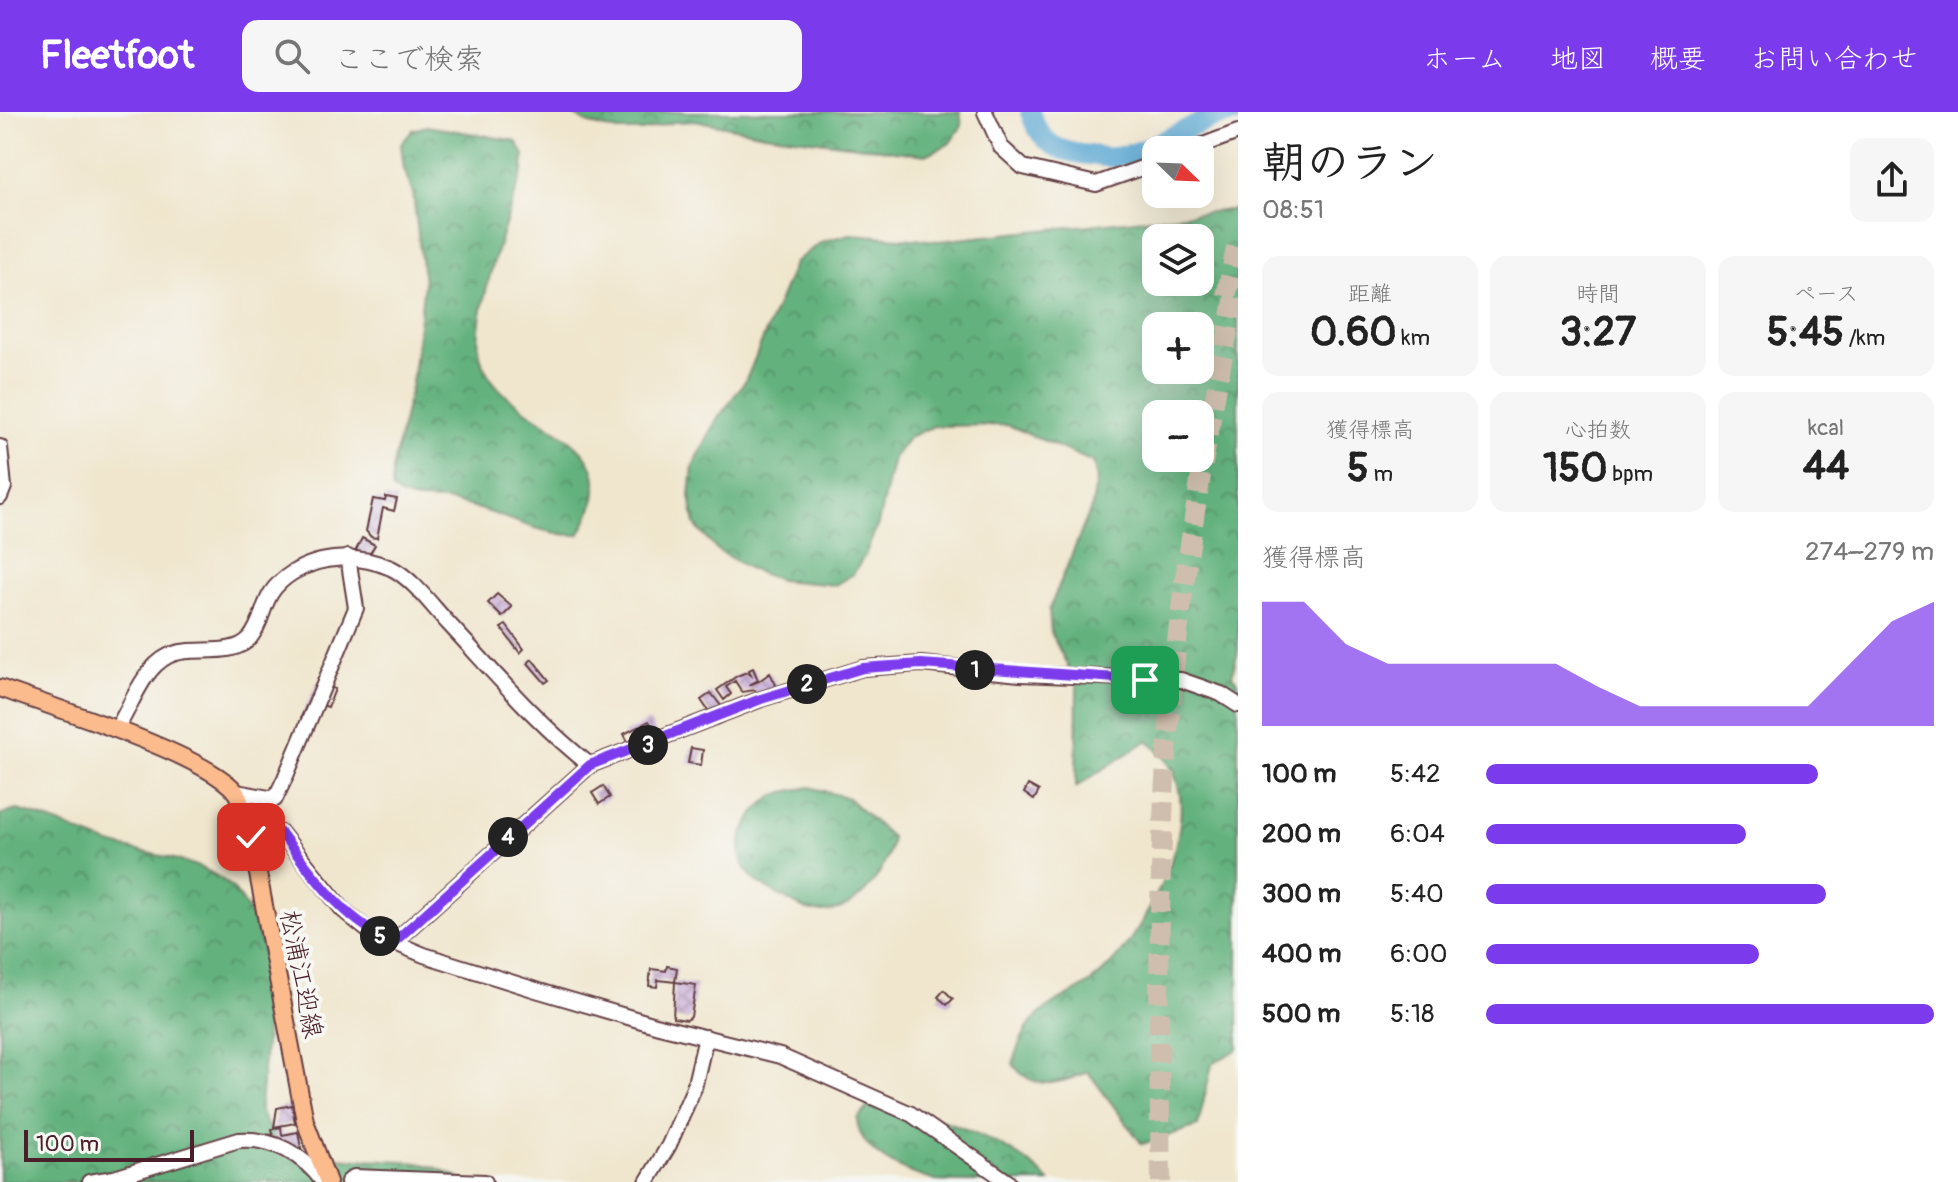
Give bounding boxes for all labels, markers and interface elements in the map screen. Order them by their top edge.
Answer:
search box [242,20,802,92]
text: Fleetfoot [40,32,194,80]
icon: search [270,34,314,78]
text: ここで検索 [334,41,484,78]
text: ホーム [1423,42,1506,77]
text: 地図 [1550,42,1606,77]
text: 概要 [1650,42,1706,77]
text: お問い合わせ [1750,42,1918,77]
north arrow [1142,136,1214,208]
map controls [1142,136,1214,472]
text: 朝のラン [1262,136,1438,191]
button: share [1850,138,1934,222]
text: 08:51 [1262,194,1324,226]
button: layers [1142,224,1214,296]
text: 距離 [1348,280,1392,308]
text: 時間 [1576,280,1620,308]
text: ペース [1794,280,1858,308]
text: 0.60 [1310,308,1397,357]
text: 3:27 [1560,308,1636,357]
text: 5:45 [1767,308,1844,357]
button: + [1142,312,1214,384]
text: km [1397,324,1430,352]
text: /km [1844,324,1885,352]
button: − [1142,400,1214,472]
text: kcal [1808,414,1844,442]
text: 獲得標高 [1326,416,1414,444]
text: 心拍数 [1565,416,1631,444]
text: 44 [1803,442,1849,491]
text: 5 [1347,444,1369,493]
text: 150 [1543,444,1608,493]
text: m [1369,460,1393,488]
text: bpm [1608,460,1653,488]
text: 274–279 m [1805,536,1934,568]
text: 獲得標高 [1262,542,1366,574]
pin [1111,646,1179,714]
pin: 1 [955,650,995,690]
text: 1 [971,656,979,684]
icon: arrive [1123,658,1167,702]
pin: 2 [787,664,827,704]
text: 2 [801,670,813,698]
pin: 3 [628,725,668,765]
text: 3 [642,731,654,759]
text: 100 m [1262,758,1336,790]
text: 5:42 [1390,758,1441,790]
pin [217,803,285,871]
icon: check [229,815,273,859]
pin: 4 [488,817,528,857]
text: 200 m [1262,818,1341,850]
text: 6:04 [1390,818,1445,850]
text: 4 [502,823,514,851]
text: 300 m [1262,878,1341,910]
text: 5:40 [1390,878,1444,910]
street label: 松浦江迎線 [273,907,329,1041]
pin: 5 [360,916,400,956]
text: 5 [374,922,386,950]
text: 400 m [1262,938,1341,970]
text: 6:00 [1390,938,1448,970]
text: 500 m [1262,998,1340,1030]
text: 5:18 [1390,998,1434,1030]
scale bar [24,1126,194,1162]
text: 100 m [36,1130,99,1158]

